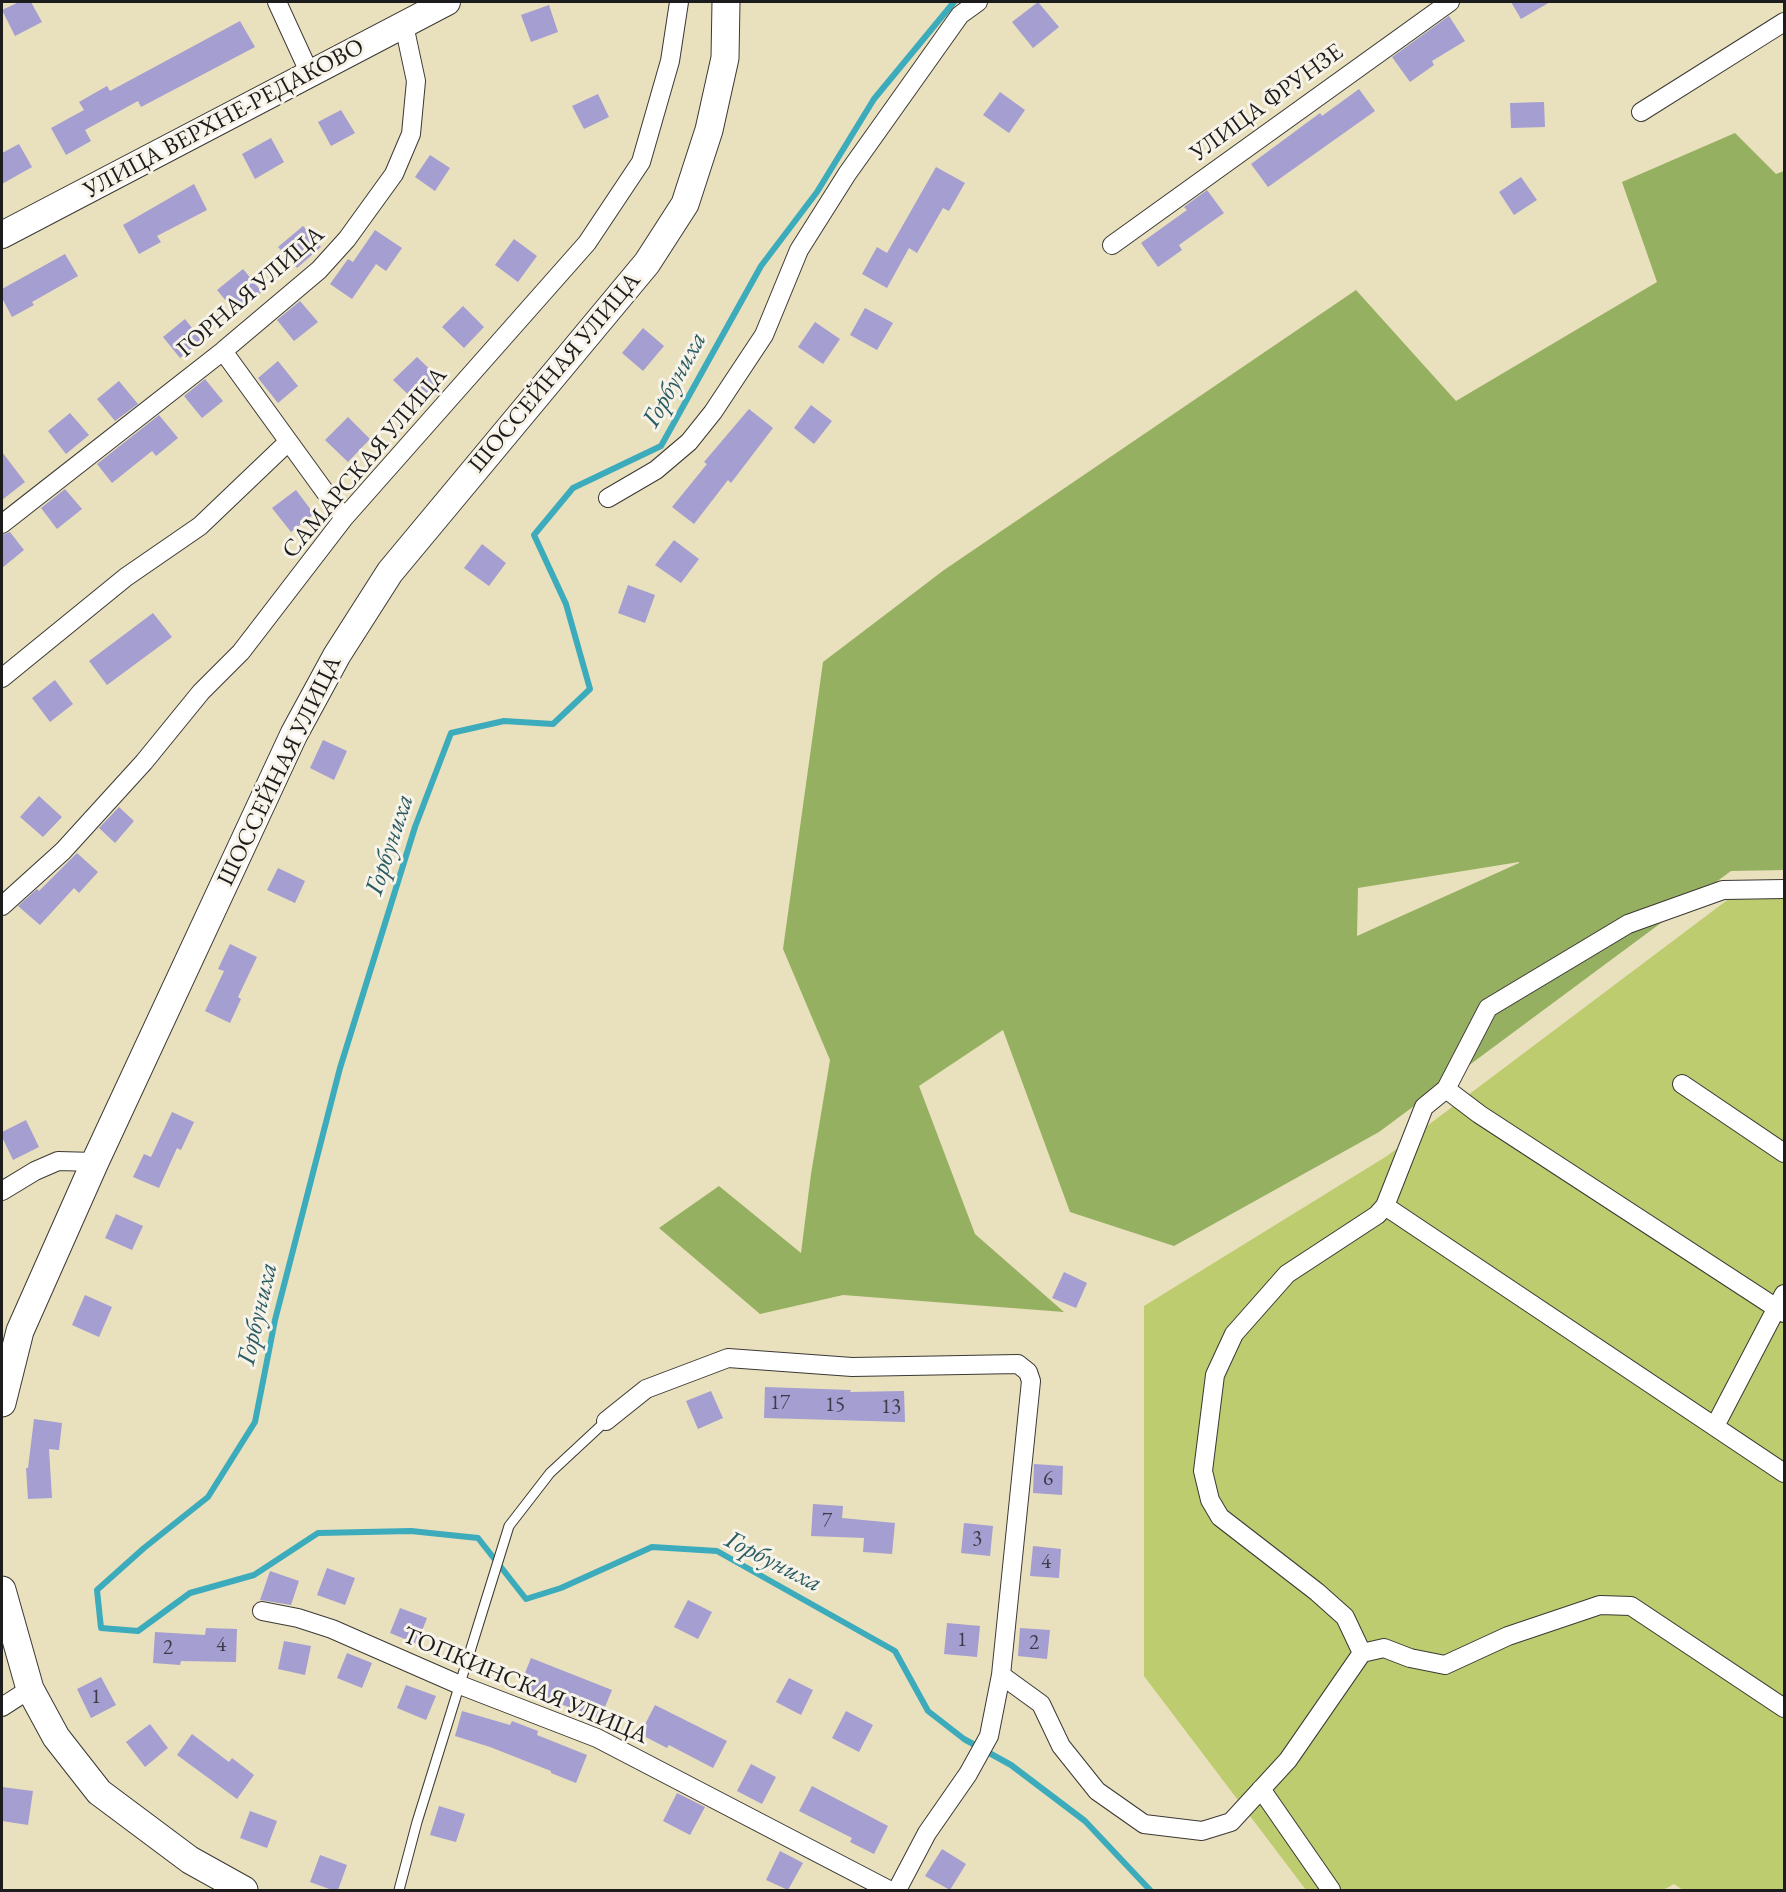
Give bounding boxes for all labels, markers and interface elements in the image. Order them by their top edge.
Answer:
street label: УЛИЦА ВЕРХНЕ-РЕДАКОВО [79,33,369,205]
street label: УЛИЦА ФРУНЗЕ [1185,38,1349,168]
street label: ГОРНАЯ УЛИЦА [172,220,330,364]
street label: ШОССЕЙНАЯ УЛИЦА [463,267,647,479]
water label: Горбуниха [636,327,714,433]
street label: САМАРСКАЯ УЛИЦА [277,362,453,564]
street label: ШОССЕЙНАЯ УЛИЦА [212,651,348,891]
water label: Горбуниха [359,791,421,899]
water label: Горбуниха [231,1260,285,1368]
house number: 17 [770,1390,790,1416]
house number: 15 [825,1392,845,1418]
house number: 13 [881,1394,901,1420]
house number: 6 [1043,1466,1053,1492]
house number: 7 [822,1508,832,1534]
water label: Горбуниха [719,1524,827,1600]
house number: 3 [972,1526,982,1552]
house number: 4 [1041,1549,1051,1575]
street label: ТОПКИНСКАЯ УЛИЦА [398,1621,652,1751]
house number: 1 [957,1627,967,1653]
house number: 2 [1029,1630,1039,1656]
house number: 4 [216,1632,226,1658]
house number: 2 [163,1635,173,1661]
house number: 1 [91,1684,101,1710]

